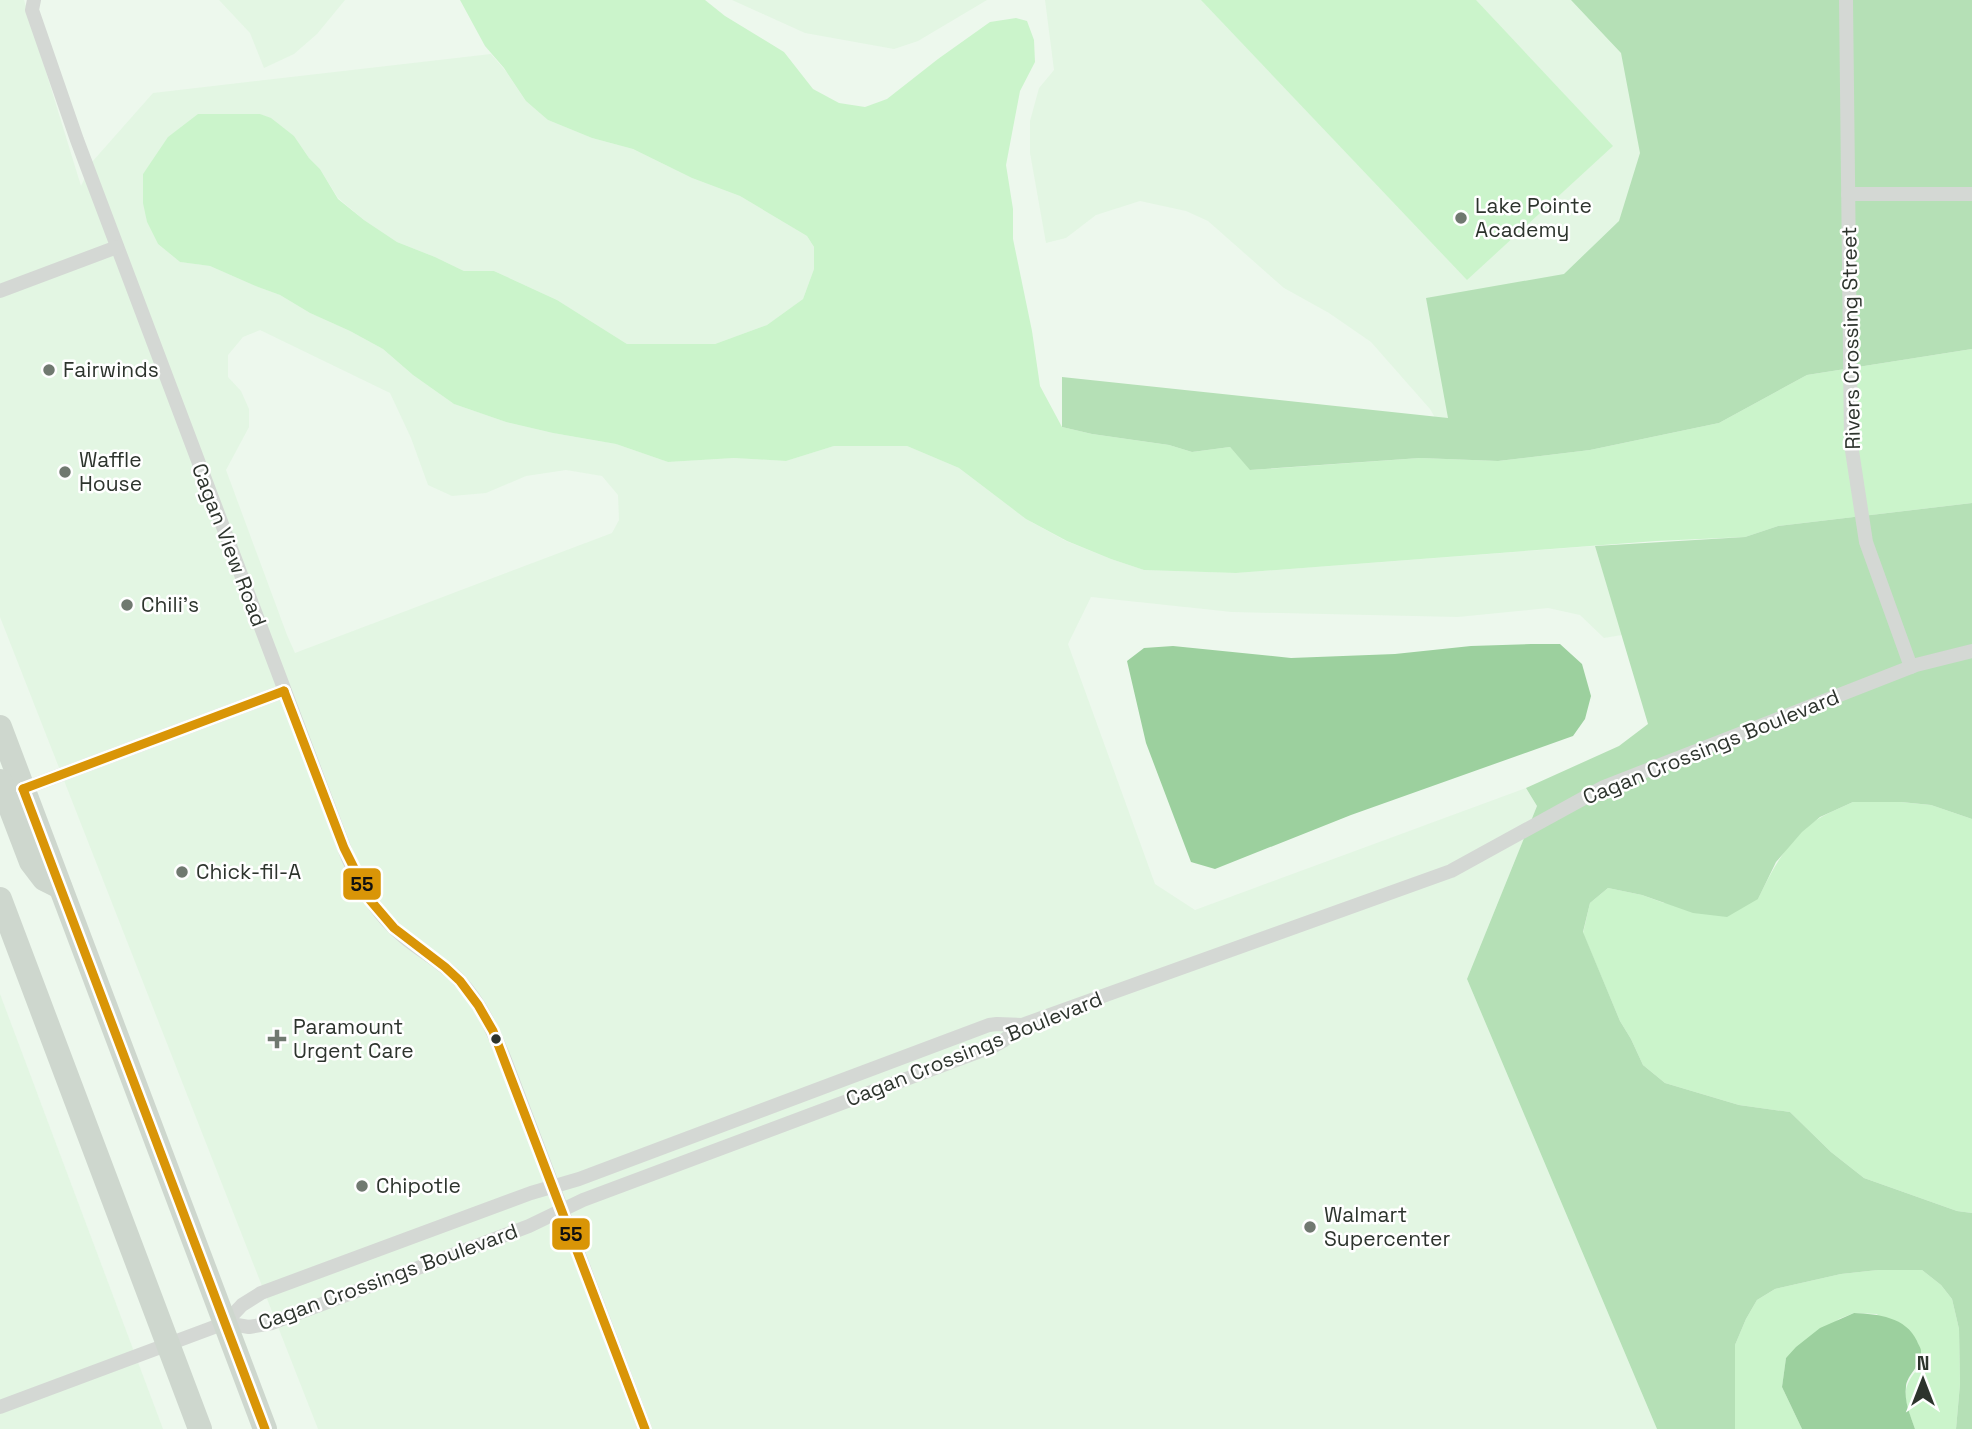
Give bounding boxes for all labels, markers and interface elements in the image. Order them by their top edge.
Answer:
place label: Lake Pointe Academy [1475,192,1592,243]
marker: Lake Pointe Academy [1453,210,1469,226]
street label: Rivers Crossing Street [1835,226,1866,450]
place label: Fairwinds [63,356,159,383]
marker: Fairwinds [41,362,57,378]
place label: Waffle House [79,446,142,497]
street label: Cagan View Road [186,459,273,630]
marker: Waffle House [57,464,73,480]
place label: Chili's [141,591,199,618]
marker: Chili's [119,597,135,613]
street label: Cagan Crossings Boulevard [1579,683,1843,810]
place label: Chick-fil-A [196,858,301,885]
marker: Chick-fil-A [174,864,190,880]
line badge: 55 [342,867,382,901]
text: 55 [351,872,373,897]
street label: Cagan Crossings Boulevard [842,985,1106,1112]
place label: Paramount Urgent Care [293,1013,414,1064]
marker: Paramount Urgent Care [267,1029,287,1049]
unlabelled marker [489,1032,503,1046]
place label: Chipotle [376,1172,461,1199]
marker: Chipotle [354,1178,370,1194]
place label: Walmart Supercenter [1324,1201,1451,1252]
street label: Cagan Crossings Boulevard [254,1217,521,1336]
line badge: 55 [551,1217,591,1251]
marker: Walmart Supercenter [1302,1219,1318,1235]
text: 55 [560,1222,582,1247]
north arrow [1888,1345,1958,1415]
text: N [1917,1351,1929,1376]

